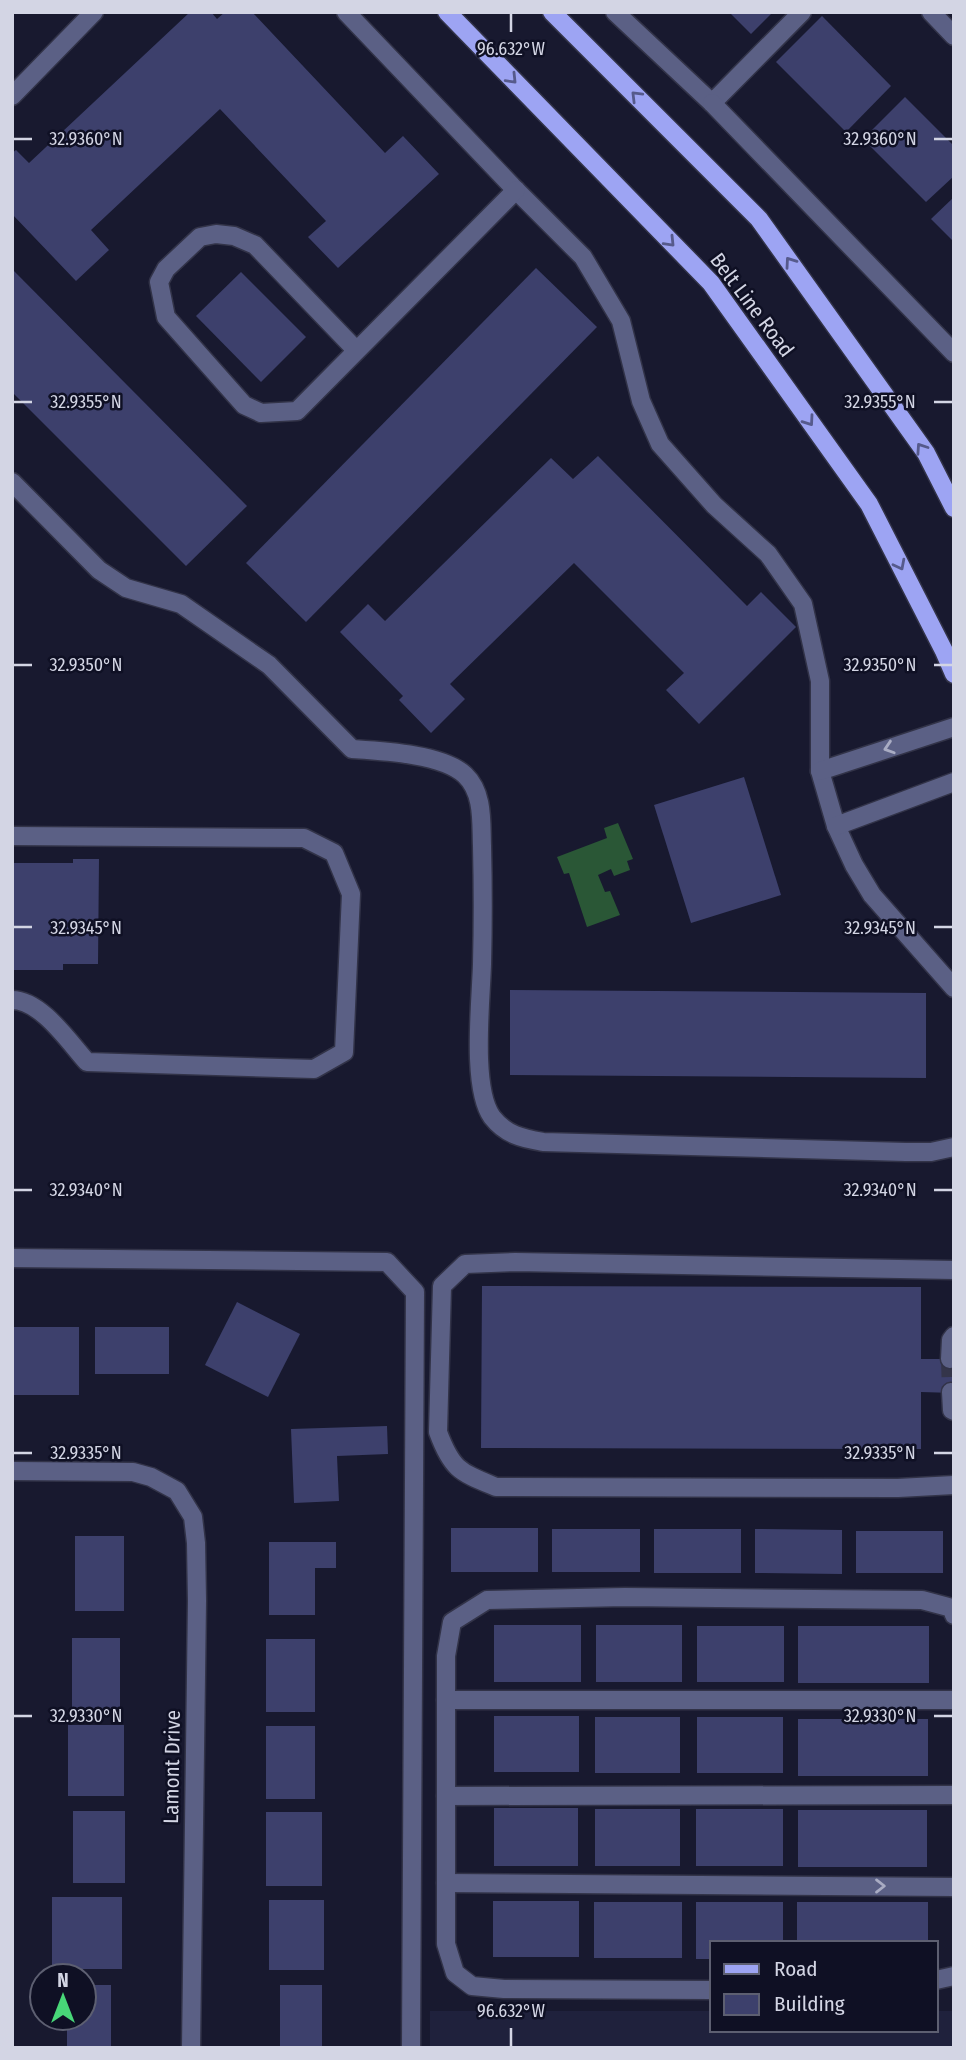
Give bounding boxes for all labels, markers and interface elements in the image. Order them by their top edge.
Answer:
text: 96.632°W [477,38,545,60]
one-way arrow [503,70,516,83]
one-way arrow [631,91,644,104]
text: 32.9360°N [49,128,123,150]
text: 32.9360°N [843,128,917,150]
one-way arrow [662,233,675,246]
street label: Belt Line Road [704,248,800,362]
one-way arrow [786,257,798,270]
text: 32.9355°N [50,391,122,413]
text: 32.9355°N [844,391,916,413]
one-way arrow [801,413,813,426]
one-way arrow [917,443,930,456]
one-way arrow [891,558,905,570]
text: 32.9350°N [50,654,122,676]
text: 32.9350°N [844,654,916,676]
one-way arrow [883,740,895,755]
text: 32.9345°N [50,917,122,939]
text: 32.9345°N [844,917,916,939]
text: 32.9340°N [49,1179,123,1201]
text: 32.9340°N [843,1179,917,1201]
text: 32.9335°N [50,1442,122,1464]
text: 32.9335°N [844,1442,916,1464]
text: 32.9330°N [50,1705,122,1727]
text: 32.9330°N [844,1705,916,1727]
street label: Lamont Drive [158,1710,186,1824]
one-way arrow [875,1878,886,1894]
legend [710,1941,938,2032]
text: Road [774,1956,818,1982]
north arrow [28,1962,98,2032]
text: N [57,1969,69,1992]
text: Building [774,1991,845,2017]
text: 96.632°W [477,2000,545,2022]

